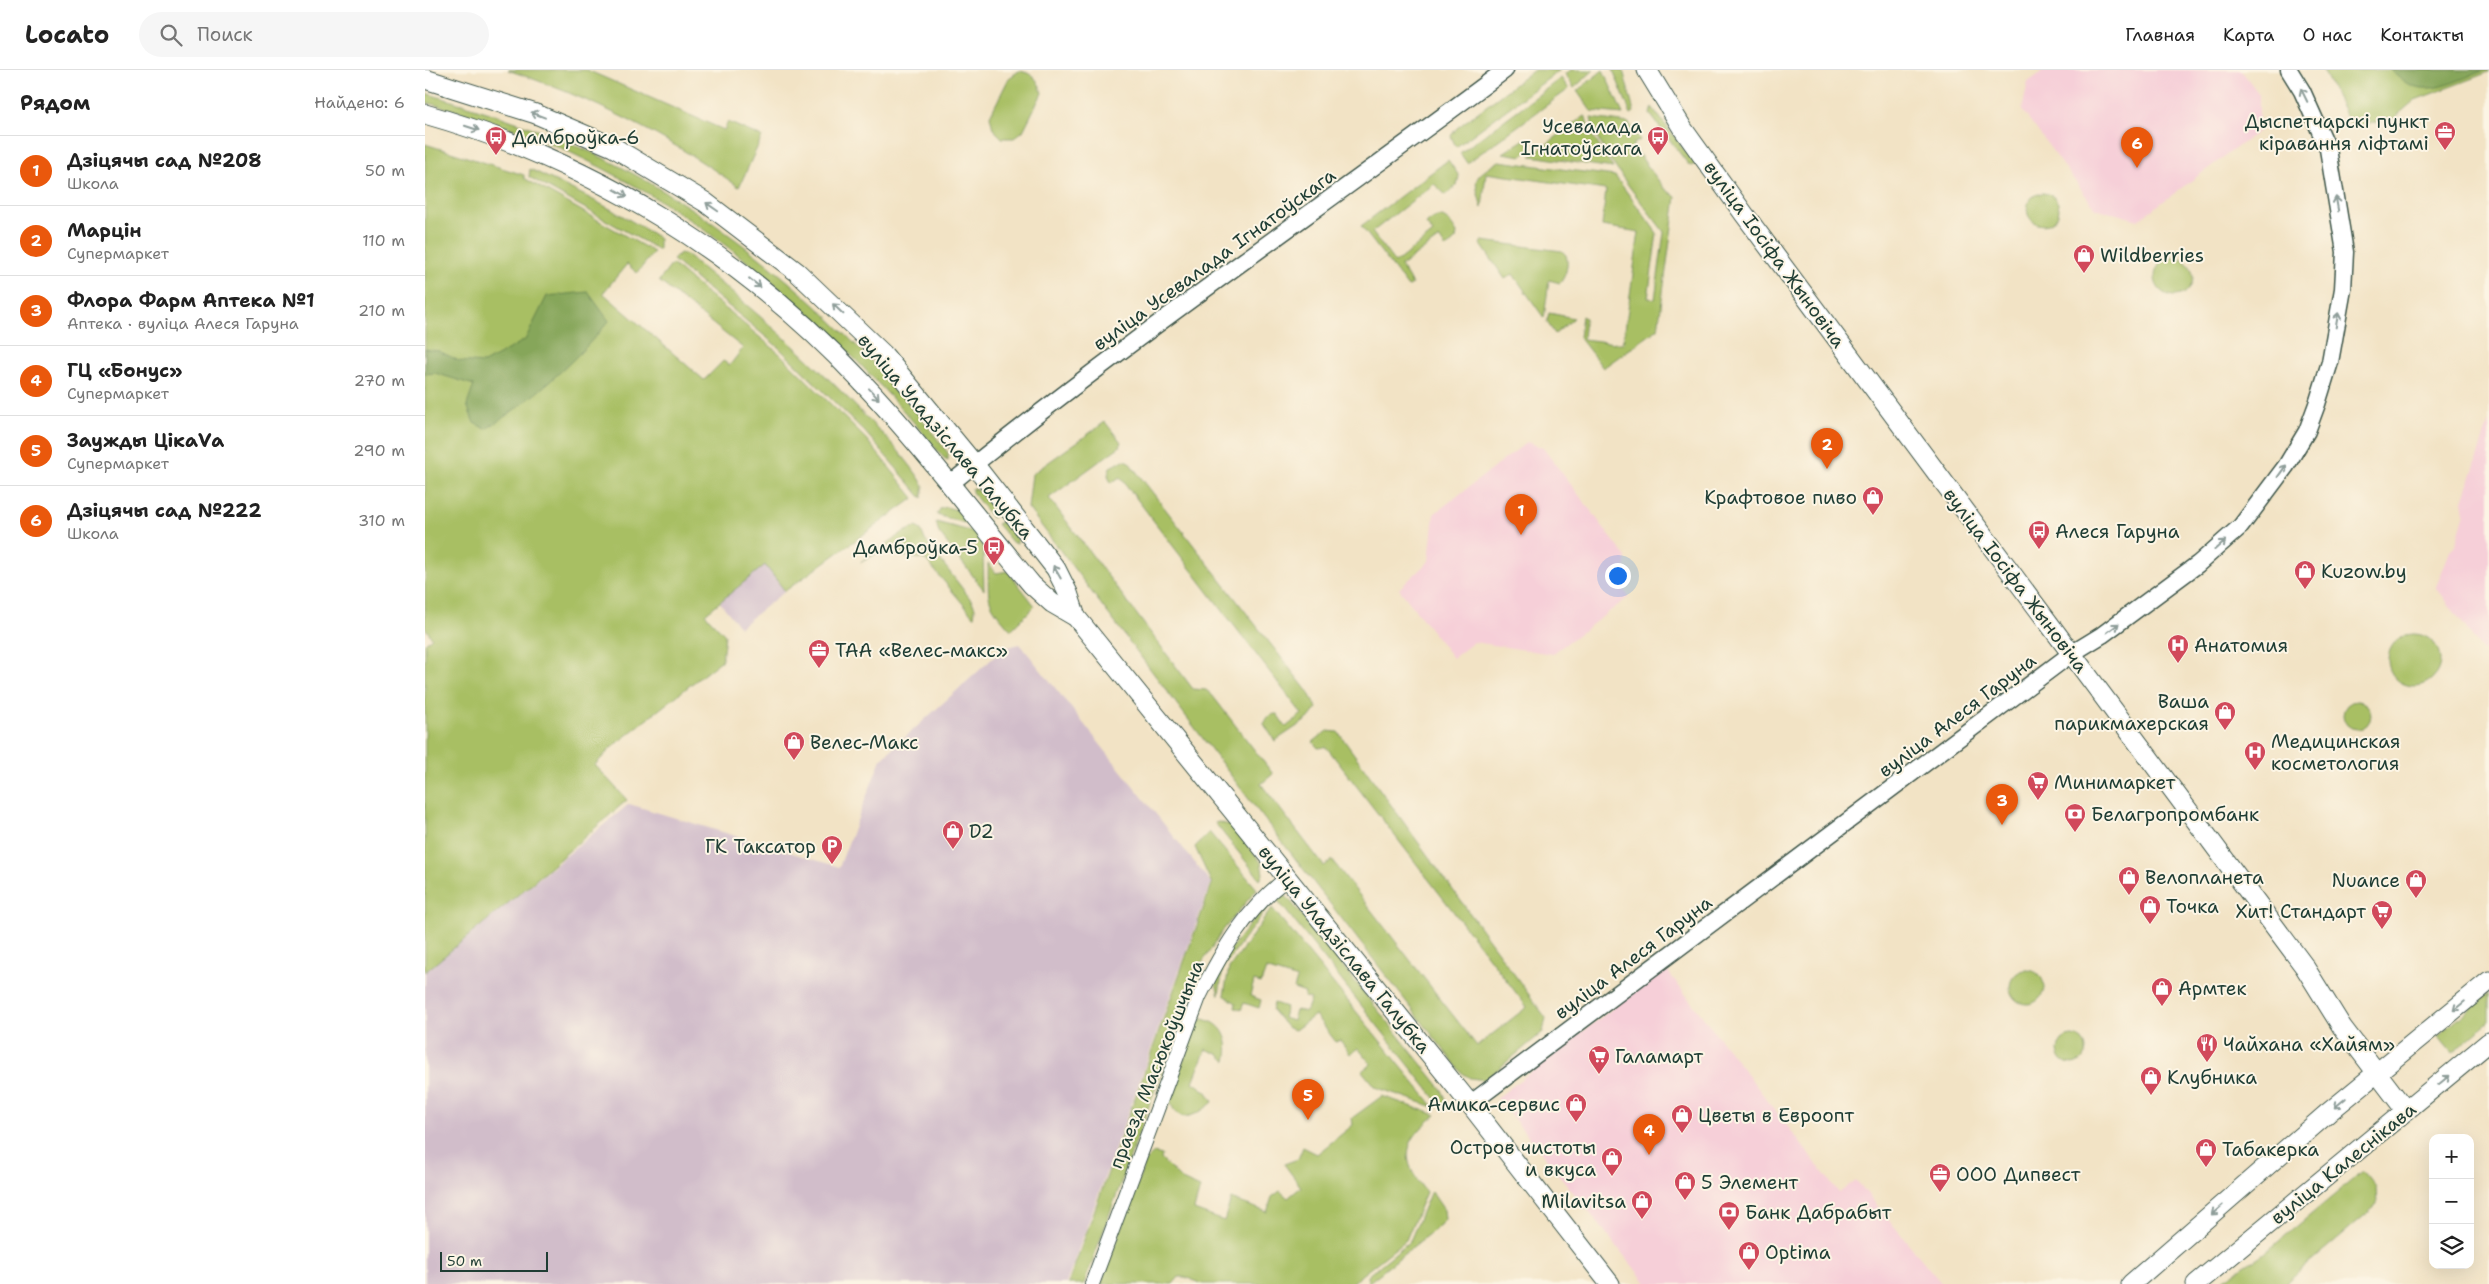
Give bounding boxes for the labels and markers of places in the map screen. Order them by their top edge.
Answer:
place label: Дыспетчарскі пункт кіравання ліфтамі [2245,109,2429,156]
place label: Усевалада Ігнатоўскага [1521,114,1642,161]
office icon: Дыспетчарскі пункт кіравання ліфтамі [2433,120,2457,151]
bus stop icon: Дамброўка-6 [484,125,508,156]
place label: Дамброўка-6 [512,125,640,150]
bus stop icon: Усевалада Ігнатоўскага [1646,125,1670,156]
pin: 6 [2121,127,2153,168]
shop icon: Wildberries [2072,243,2096,274]
place label: Wildberries [2100,243,2204,268]
pin: 2 [1811,428,1843,469]
place label: Крафтовое пиво [1704,485,1857,510]
shop icon: Крафтовое пиво [1861,485,1885,516]
pin: 1 [1505,494,1537,535]
bus stop icon: Алеся Гаруна [2027,519,2051,550]
place label: Алеся Гаруна [2055,519,2180,544]
place label: Дамброўка-5 [853,535,978,560]
bus stop icon: Дамброўка-5 [982,535,1006,566]
shop icon: Kuzow.by [2293,559,2317,590]
place label: Kuzow.by [2321,559,2407,584]
hospital icon: Анатомия [2166,633,2190,664]
place label: Анатомия [2194,633,2288,658]
office icon: ТАА «Велес-макс» [807,638,831,669]
place label: ТАА «Велес-макс» [835,638,1008,663]
place label: Ваша парикмахерская [2054,689,2209,736]
shop icon: Ваша парикмахерская [2213,700,2237,731]
place label: Медицинская косметология [2271,729,2400,776]
shop icon: Велес-Макс [782,730,806,761]
place label: Велес-Макс [810,730,919,755]
hospital icon: Медицинская косметология [2243,740,2267,771]
supermarket icon: Минимаркет [2026,770,2050,801]
place label: Минимаркет [2054,770,2176,795]
pin: 3 [1986,784,2018,825]
bank icon: Белагропромбанк [2063,802,2087,833]
place label: Белагропромбанк [2091,802,2259,827]
shop icon: D2 [941,819,965,850]
place label: D2 [969,819,994,844]
place label: ГК Таксатор [705,834,816,859]
parking icon: ГК Таксатор [820,834,844,865]
shop icon: Велопланета [2117,865,2141,896]
place label: Велопланета [2145,865,2264,890]
place label: Nuance [2332,868,2400,893]
shop icon: Nuance [2404,868,2428,899]
shop icon: Точка [2138,894,2162,925]
place label: Точка [2166,894,2219,919]
place label: Хит! Стандарт [2235,899,2366,924]
supermarket icon: Хит! Стандарт [2370,899,2394,930]
shop icon: Армтек [2150,976,2174,1007]
place label: Армтек [2178,976,2247,1001]
restaurant icon: Чайхана «Хайям» [2195,1032,2219,1063]
place label: Чайхана «Хайям» [2223,1032,2395,1057]
supermarket icon: Галамарт [1587,1044,1611,1075]
place label: Галамарт [1615,1044,1703,1069]
shop icon: Клубника [2139,1065,2163,1096]
place label: Клубника [2167,1065,2257,1090]
pin: 5 [1292,1079,1324,1120]
place label: Амика-сервис [1427,1092,1560,1117]
shop icon: Амика-сервис [1564,1092,1588,1123]
shop icon: Цветы в Евроопт [1670,1103,1694,1134]
place label: Цветы в Евроопт [1698,1103,1854,1128]
pin: 4 [1633,1114,1665,1155]
place label: Остров чистоты и вкуса [1450,1135,1596,1182]
shop icon: Табакерка [2194,1137,2218,1168]
place label: Табакерка [2222,1137,2319,1162]
shop icon: Остров чистоты и вкуса [1600,1146,1624,1177]
office icon: ООО Дипвест [1928,1162,1952,1193]
place label: ООО Дипвест [1956,1162,2081,1187]
shop icon: 5 Элемент [1673,1170,1697,1201]
place label: 5 Элемент [1701,1170,1799,1195]
place label: Milavitsa [1541,1189,1626,1214]
shop icon: Milavitsa [1630,1189,1654,1220]
bank icon: Банк Дабрабыт [1717,1200,1741,1231]
place label: Банк Дабрабыт [1745,1200,1892,1225]
shop icon: Optima [1737,1240,1761,1271]
place label: Optima [1765,1240,1831,1265]

